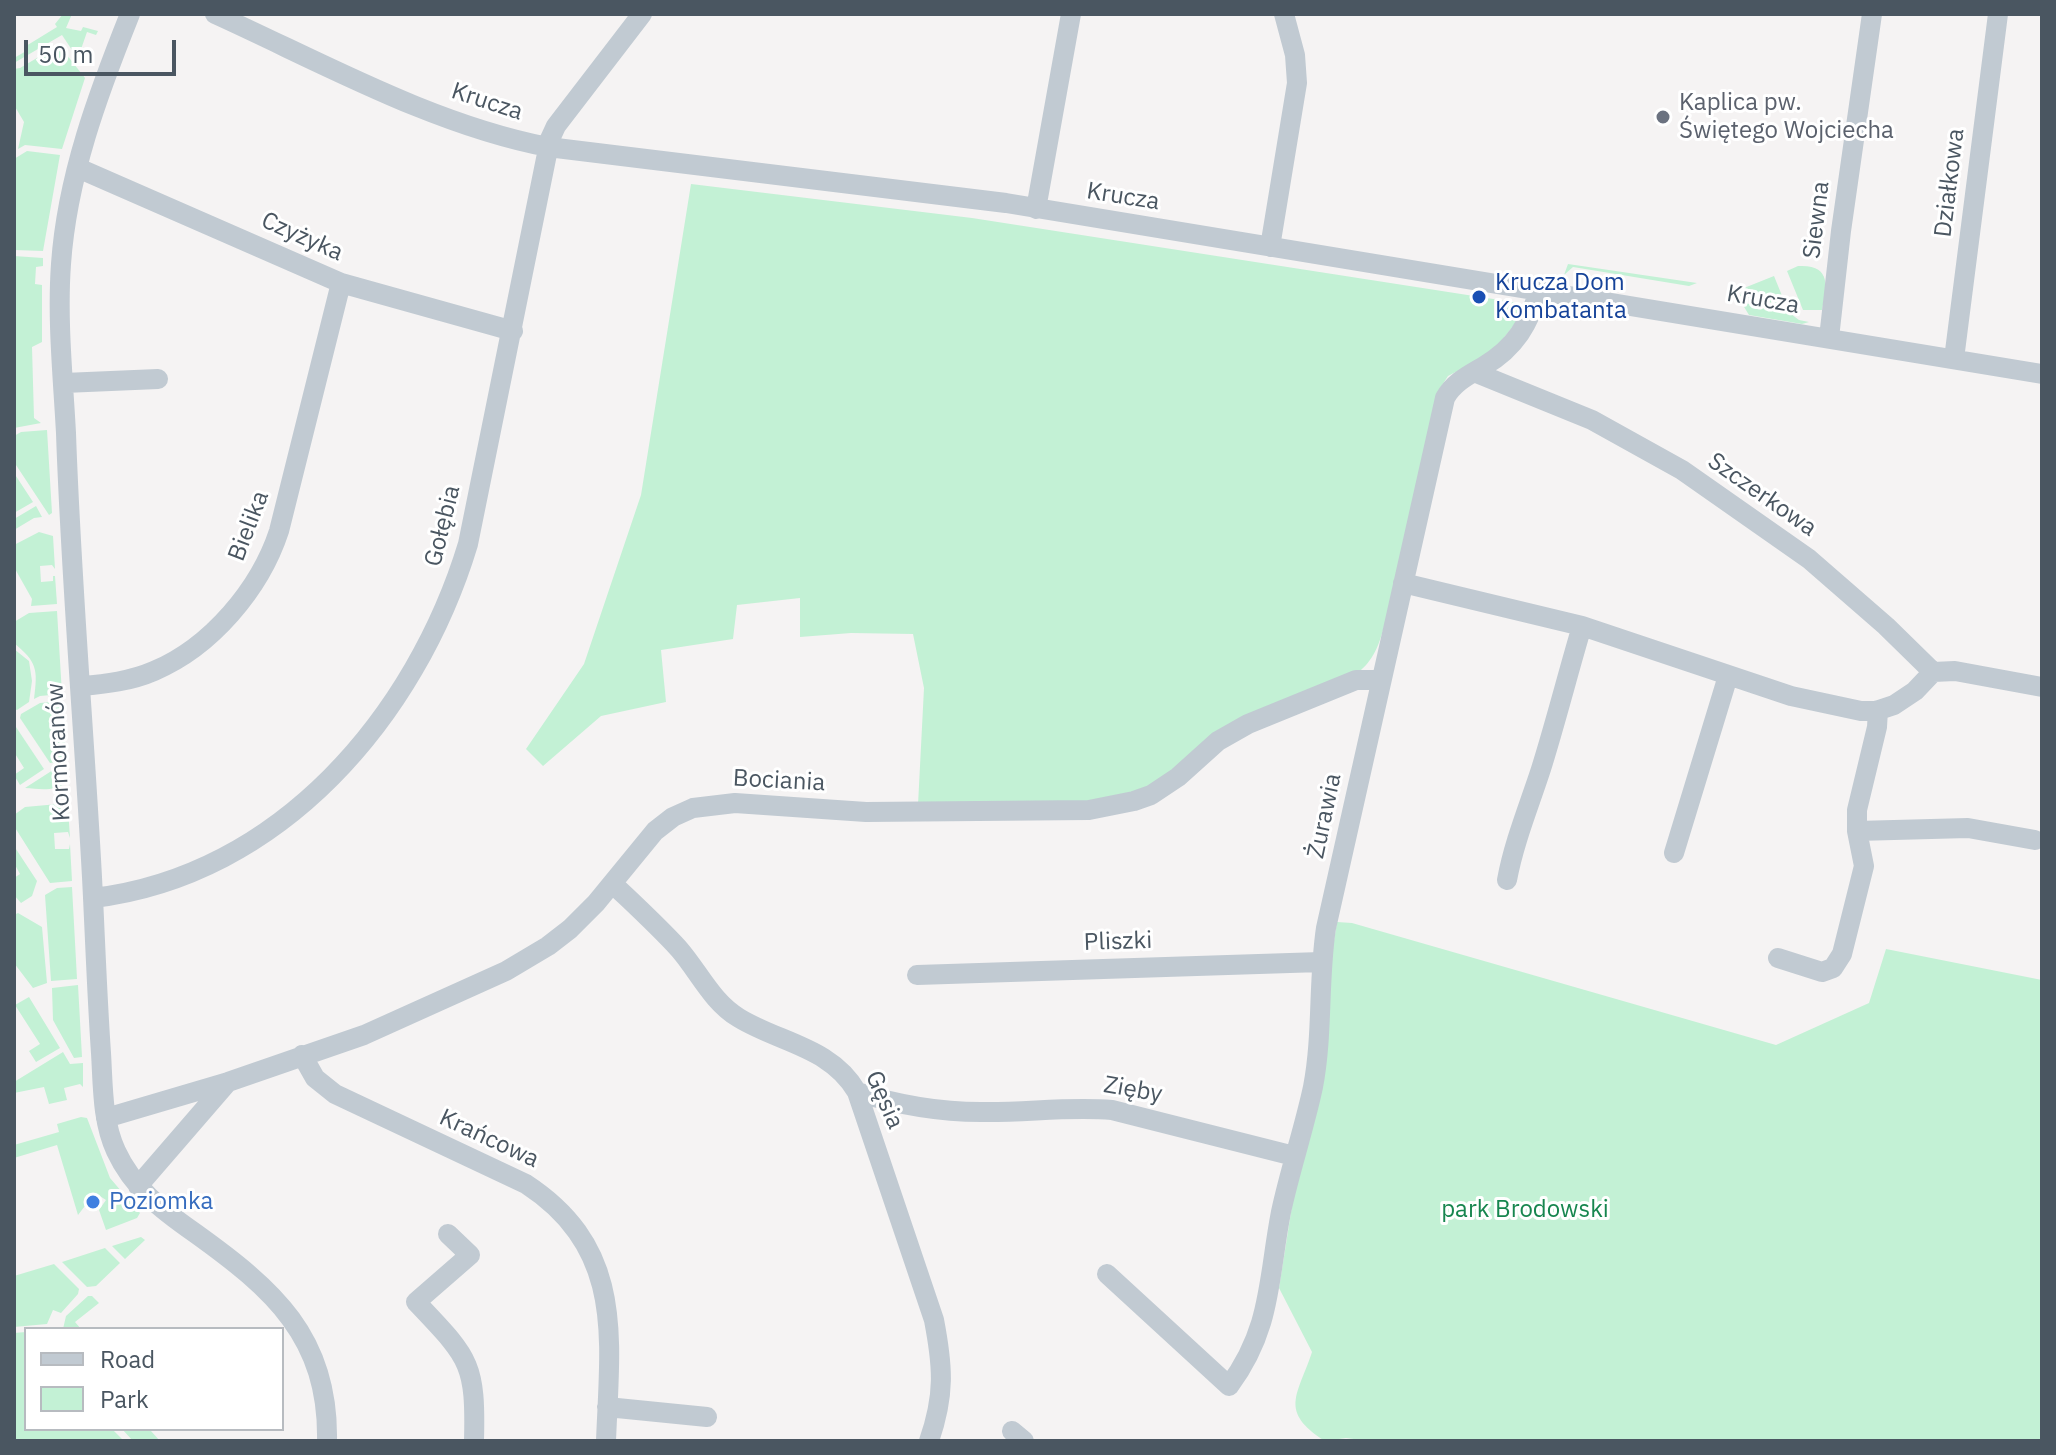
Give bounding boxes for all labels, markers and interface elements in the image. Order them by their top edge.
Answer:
scale bar [28,24,180,74]
text: 50 m [38,38,93,70]
street label: Krucza [448,77,526,127]
place label: Kaplica pw. Świętego Wojciecha [1679,89,1894,145]
marker: Kaplica pw. Świętego Wojciecha [1654,108,1672,126]
street label: Działkowa [1929,127,1971,239]
street label: Krucza [1084,177,1162,217]
street label: Siewna [1798,180,1836,260]
street label: Czyżyka [257,206,347,268]
place label: Krucza Dom Kombatanta [1495,269,1627,325]
street label: Krucza [1724,279,1802,321]
marker: Krucza Dom Kombatanta [1470,288,1488,306]
street label: Szczerkowa [1702,447,1822,543]
street label: Gołębia [419,482,467,570]
street label: Bielika [223,487,275,565]
street label: Kormoranów [41,682,77,822]
street label: Bociania [732,764,826,798]
street label: Żurawia [1302,771,1348,861]
street label: Pliszki [1083,926,1153,958]
street label: Gęsia [859,1067,909,1133]
street label: Zięby [1102,1071,1164,1109]
street label: Krańcowa [435,1103,543,1175]
place label: Poziomka [109,1188,213,1216]
marker: Poziomka [84,1193,102,1211]
park label: park Brodowski [1441,1196,1609,1224]
legend [24,1327,284,1431]
text: Road [100,1343,155,1375]
text: Park [100,1383,149,1415]

